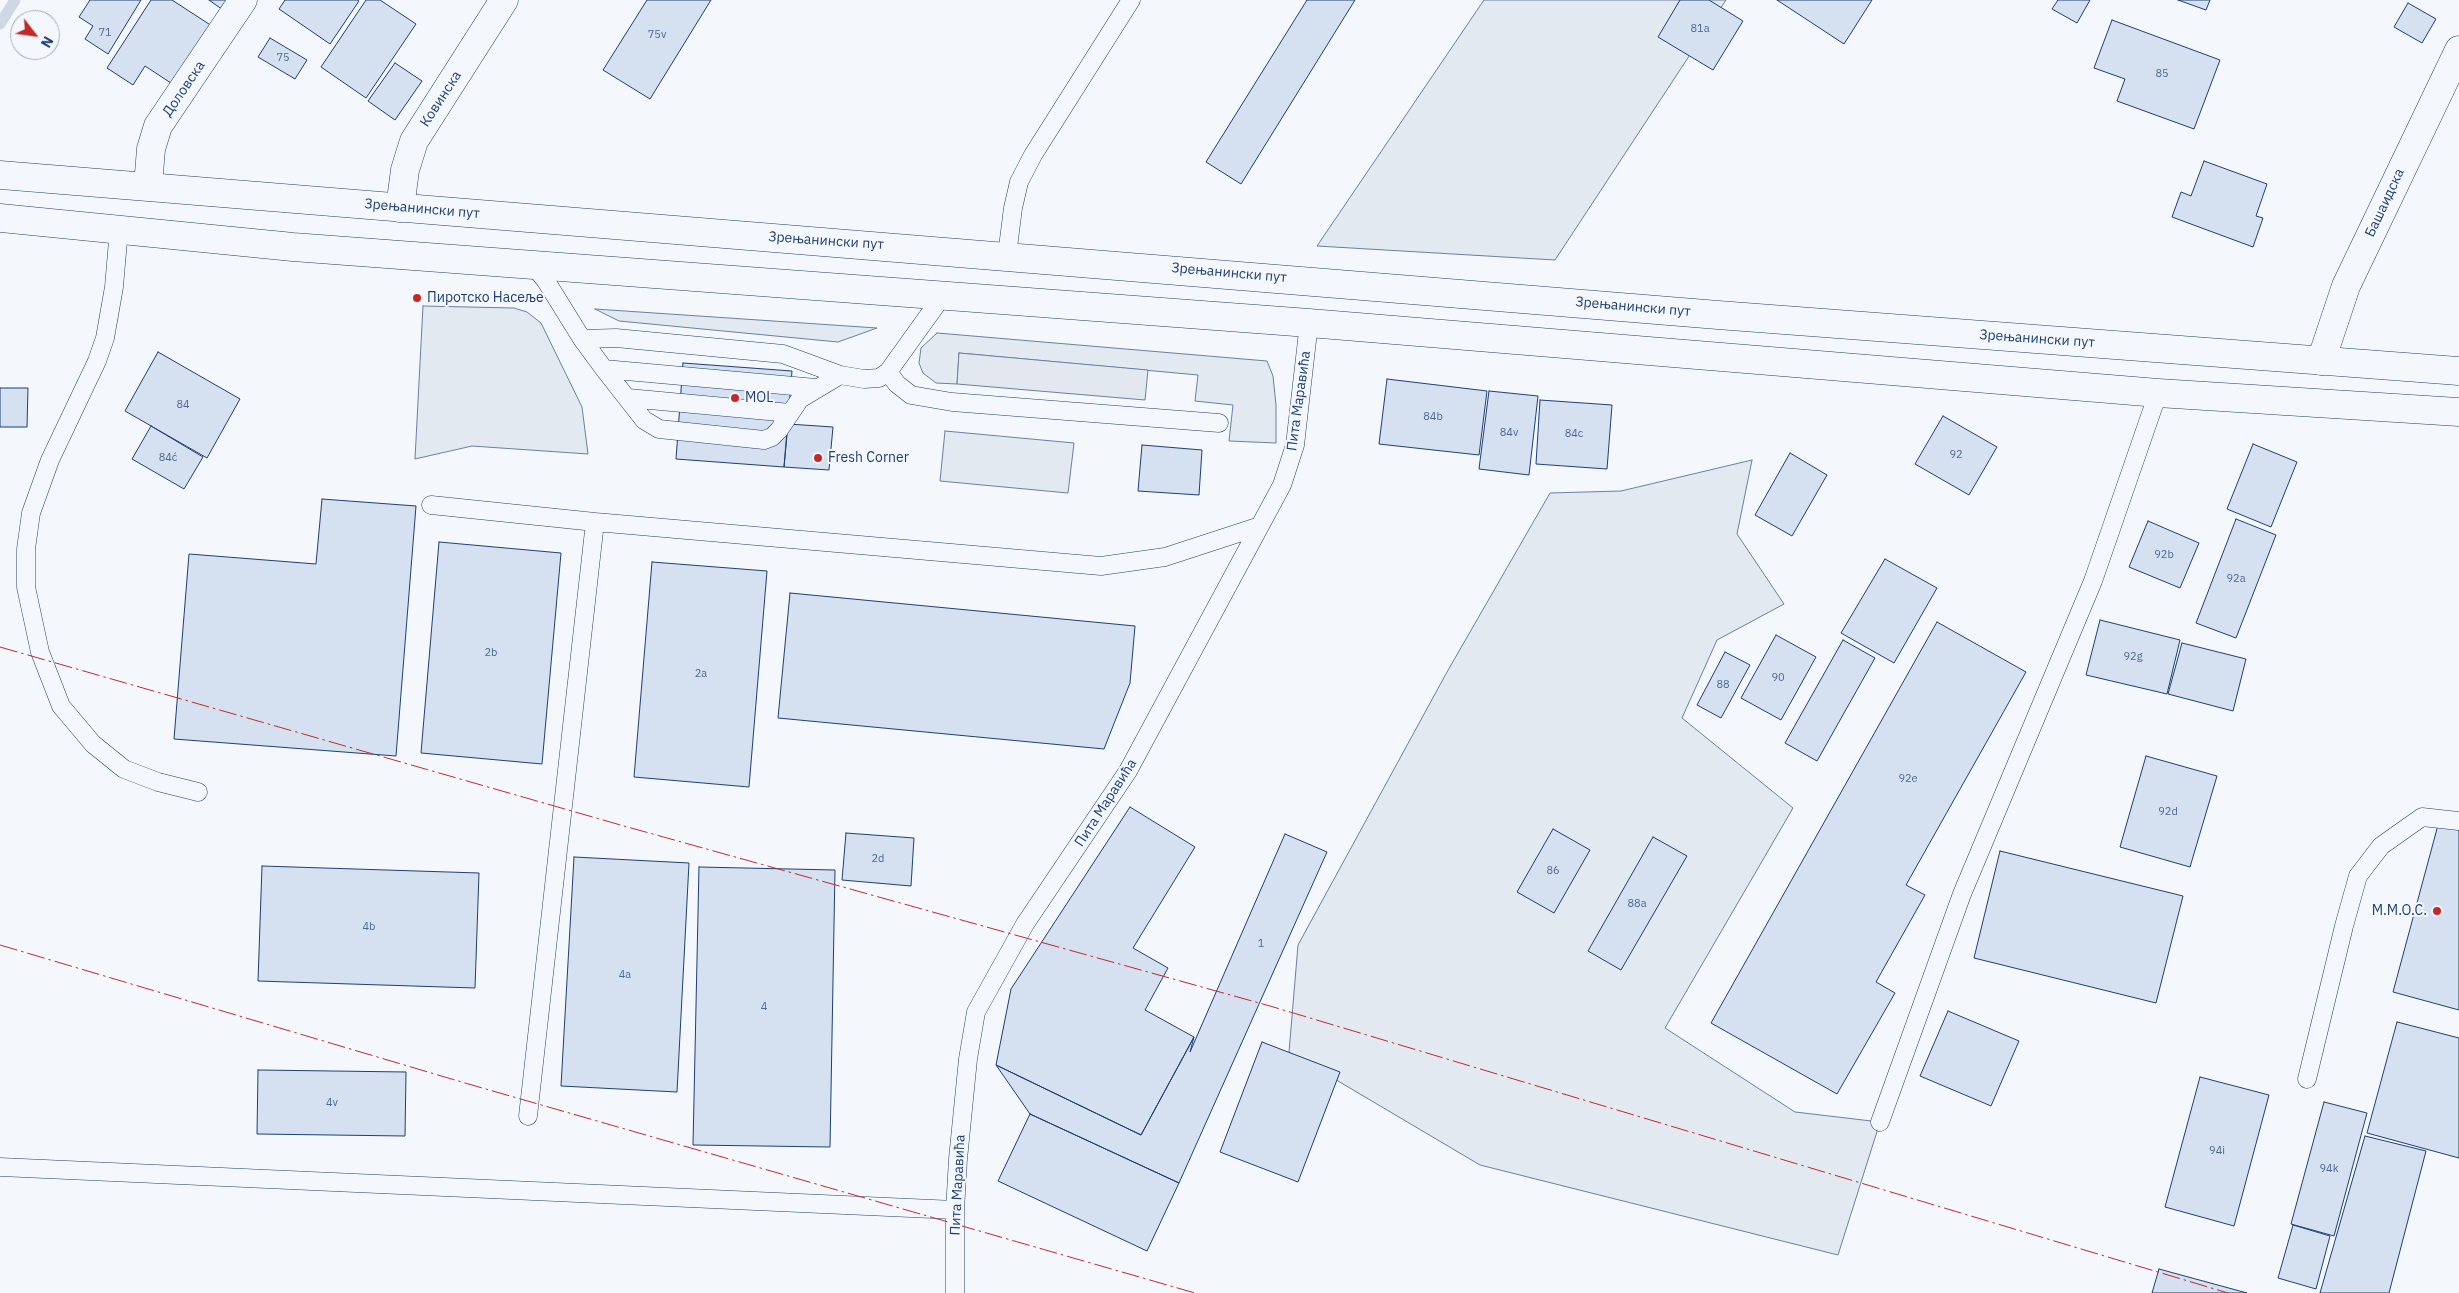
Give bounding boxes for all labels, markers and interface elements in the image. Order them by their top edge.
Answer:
north arrow [10,10,60,60]
house number: 81a [1690,22,1710,36]
house number: 71 [98,26,112,40]
house number: 75v [648,28,666,42]
text: N [37,33,57,51]
house number: 75 [276,51,290,65]
street label: Доловска [159,58,209,120]
house number: 85 [2155,67,2169,81]
street label: Ковинска [417,68,465,130]
street label: Башаидска [2362,166,2408,240]
street label: Зрењанински пут [364,196,480,222]
street label: Зрењанински пут [768,229,884,253]
street label: Зрењанински пут [1171,260,1287,286]
place label: Пиротско Насеље [427,290,544,306]
marker: Пиротско Насеље [411,292,423,304]
street label: Зрењанински пут [1575,294,1691,320]
street label: Зрењанински пут [1979,327,2095,351]
street label: Пита Маравића [1284,350,1314,452]
place label: MOL [745,390,773,406]
marker: MOL [729,392,741,404]
house number: 84 [176,398,190,412]
house number: 84b [1423,410,1443,424]
house number: 84v [1500,426,1518,440]
house number: 84c [1565,427,1583,441]
house number: 92 [1949,448,1963,462]
place label: Fresh Corner [828,450,909,466]
house number: 84ć [159,451,177,465]
marker: Fresh Corner [812,452,824,464]
house number: 92b [2154,548,2174,562]
house number: 92a [2226,572,2246,586]
house number: 2b [485,646,497,660]
house number: 92g [2123,650,2143,664]
house number: 2a [695,667,707,681]
house number: 90 [1771,671,1785,685]
house number: 88 [1716,678,1730,692]
street label: Пита Маравића [1071,756,1141,850]
house number: 92e [1898,772,1918,786]
house number: 92d [2158,805,2178,819]
house number: 2d [872,852,884,866]
house number: 86 [1546,864,1560,878]
house number: 88a [1627,897,1647,911]
place label: M.M.O.C. [2372,903,2427,919]
marker: M.M.O.C. [2431,905,2443,917]
house number: 4b [363,920,375,934]
house number: 1 [1258,937,1264,951]
house number: 4a [619,968,631,982]
house number: 4 [761,1000,767,1014]
house number: 4v [326,1096,338,1110]
street label: Пита Маравића [947,1134,969,1236]
house number: 94i [2209,1144,2225,1158]
house number: 94k [2320,1162,2338,1176]

